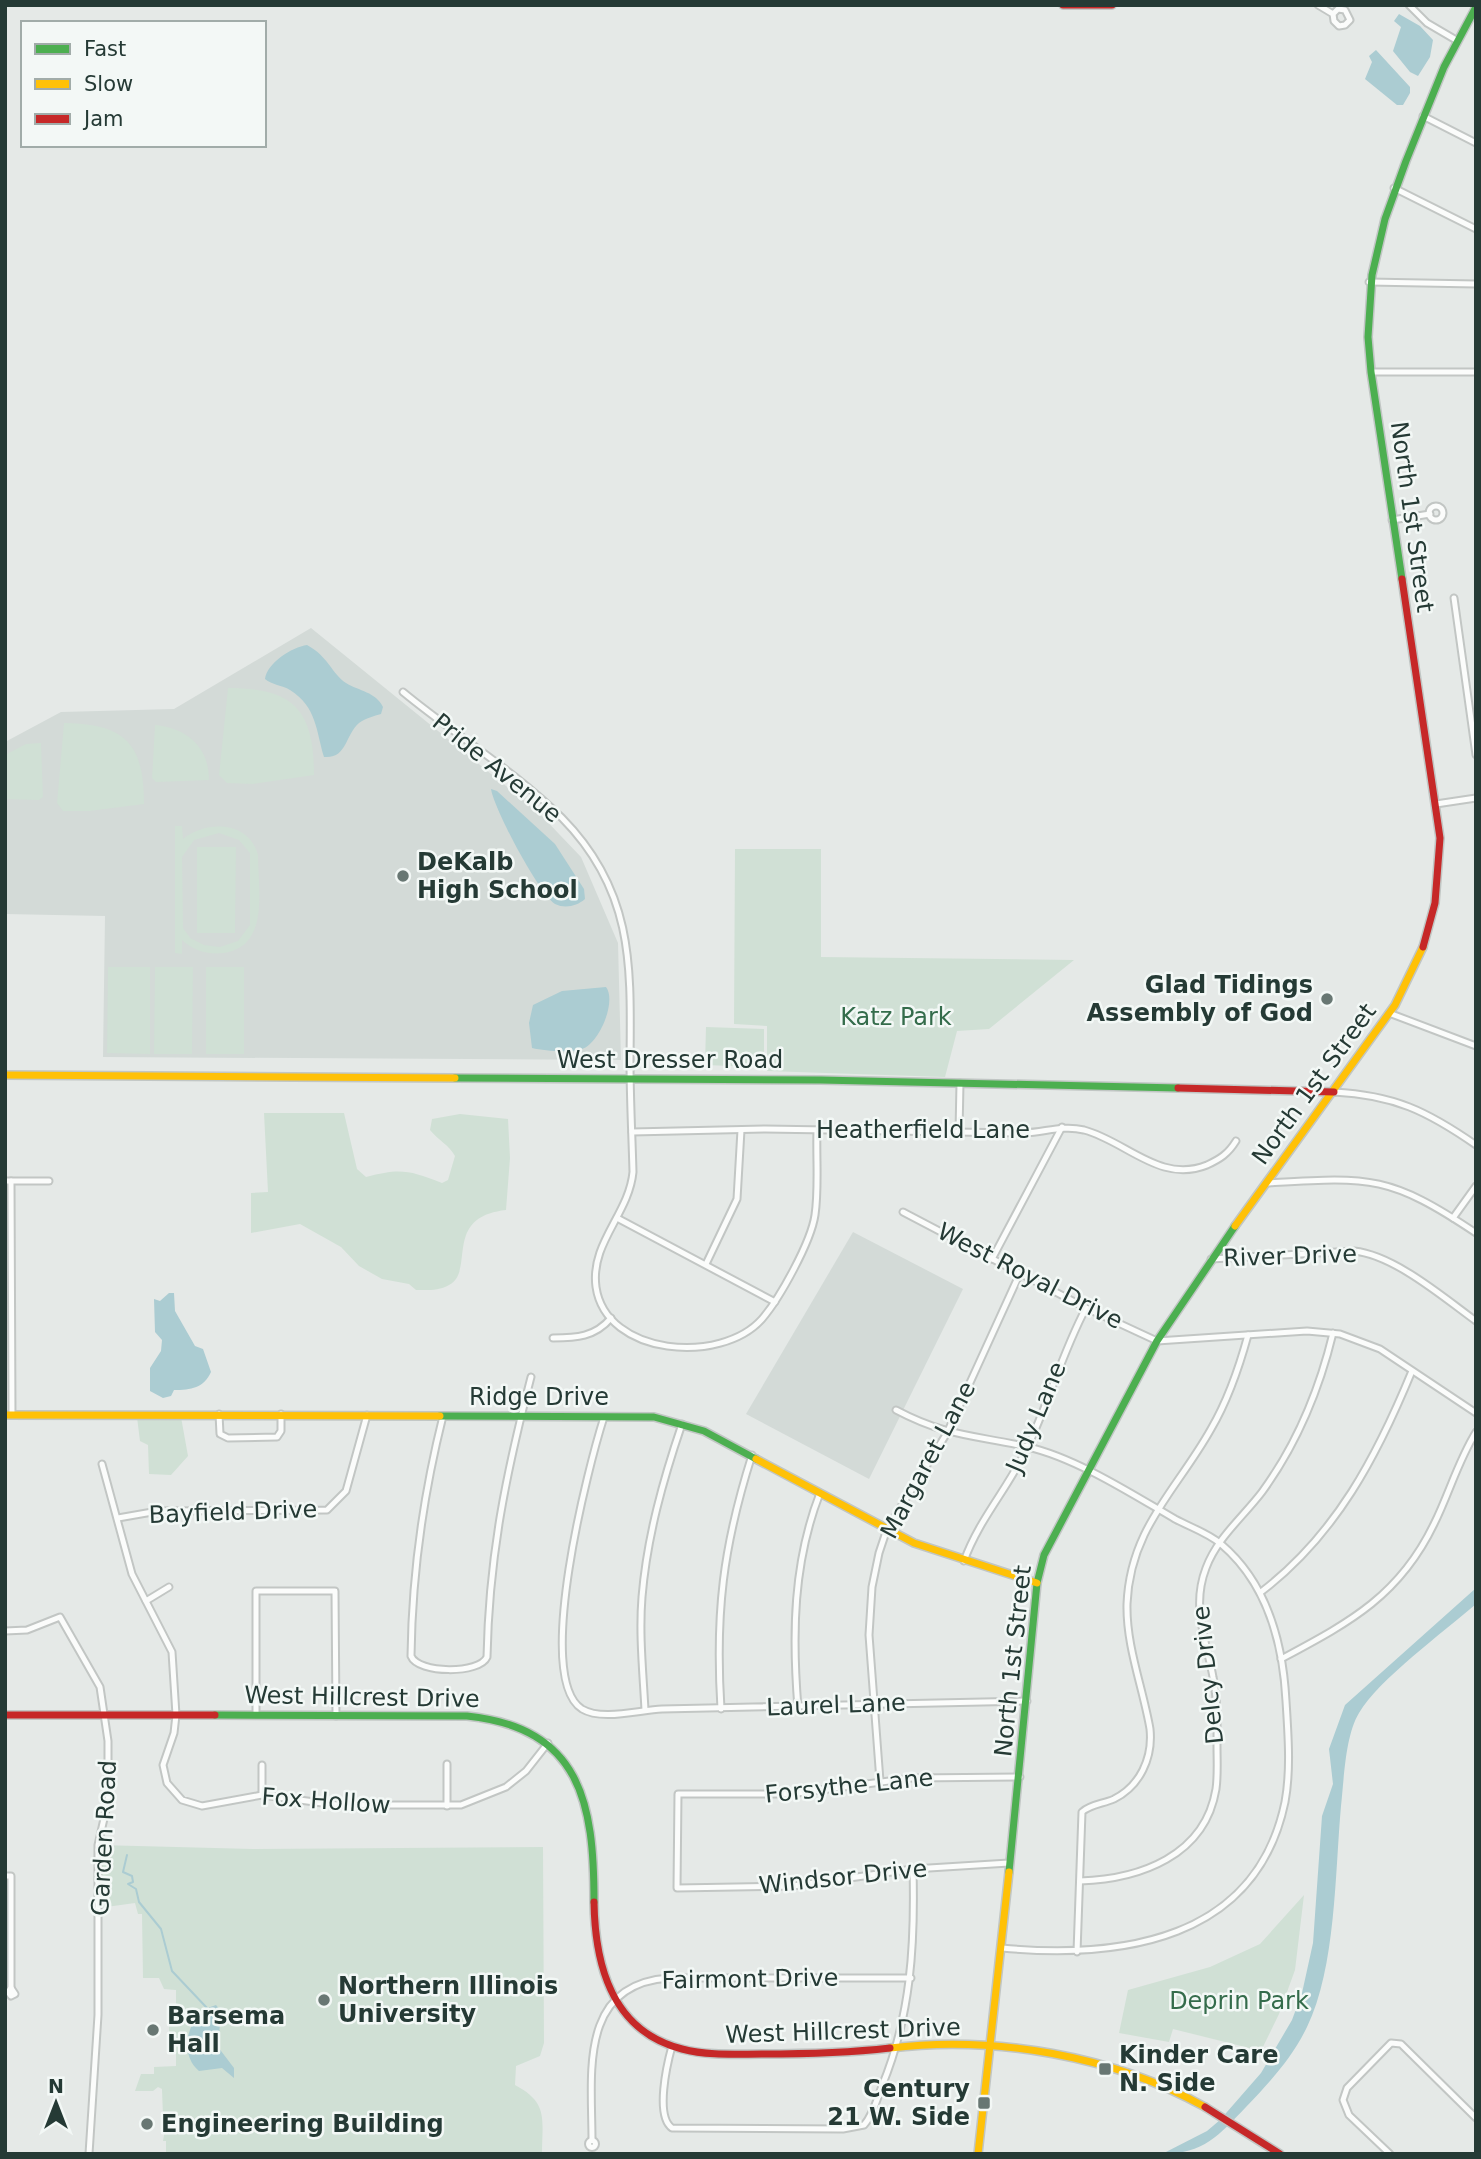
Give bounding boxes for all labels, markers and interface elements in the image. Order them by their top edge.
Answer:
legend [21,21,266,147]
text: Fast [84,37,126,61]
text: Slow [84,72,133,96]
text: Jam [82,107,124,131]
street label: North 1st Street [1385,420,1439,614]
street label: Pride Avenue [427,708,567,828]
place label: DeKalb High School [417,848,578,904]
marker: DeKalb High School [395,868,411,884]
place label: Glad Tidings Assembly of God [1087,971,1313,1027]
marker: Glad Tidings Assembly of God [1319,991,1335,1007]
street label: North 1st Street [1246,998,1382,1170]
park label: Katz Park [840,1003,952,1031]
street label: West Dresser Road [557,1046,783,1074]
street label: Heatherfield Lane [816,1116,1030,1144]
street label: West Royal Drive [933,1217,1127,1335]
street label: River Drive [1223,1240,1357,1272]
street label: Judy Lane [999,1357,1072,1478]
street label: Margaret Lane [875,1377,981,1543]
street label: Ridge Drive [469,1383,609,1411]
street label: Bayfield Drive [148,1495,318,1529]
street label: North 1st Street [989,1564,1037,1758]
street label: Delcy Drive [1187,1604,1229,1746]
street label: West Hillcrest Drive [244,1681,480,1713]
street label: Laurel Lane [766,1689,906,1721]
street label: Garden Road [86,1759,122,1917]
street label: Forsythe Lane [763,1763,935,1809]
street label: Fox Hollow [261,1783,391,1819]
street label: Windsor Drive [758,1854,928,1900]
street label: Fairmont Drive [661,1963,839,1995]
place label: Northern Illinois University [338,1972,558,2028]
park label: Deprin Park [1169,1987,1309,2015]
marker: Northern Illinois University [316,1992,332,2008]
place label: Barsema Hall [167,2002,285,2058]
street label: West Hillcrest Drive [725,2013,961,2049]
marker: Barsema Hall [145,2022,161,2038]
place label: Kinder Care N. Side [1119,2041,1278,2097]
marker: Kinder Care N. Side [1097,2061,1113,2077]
north arrow [21,2068,91,2138]
text: N [48,2075,64,2097]
place label: Century 21 W. Side [827,2075,970,2131]
marker: Century 21 W. Side [976,2095,992,2111]
place label: Engineering Building [161,2110,444,2138]
marker: Engineering Building [139,2116,155,2132]

